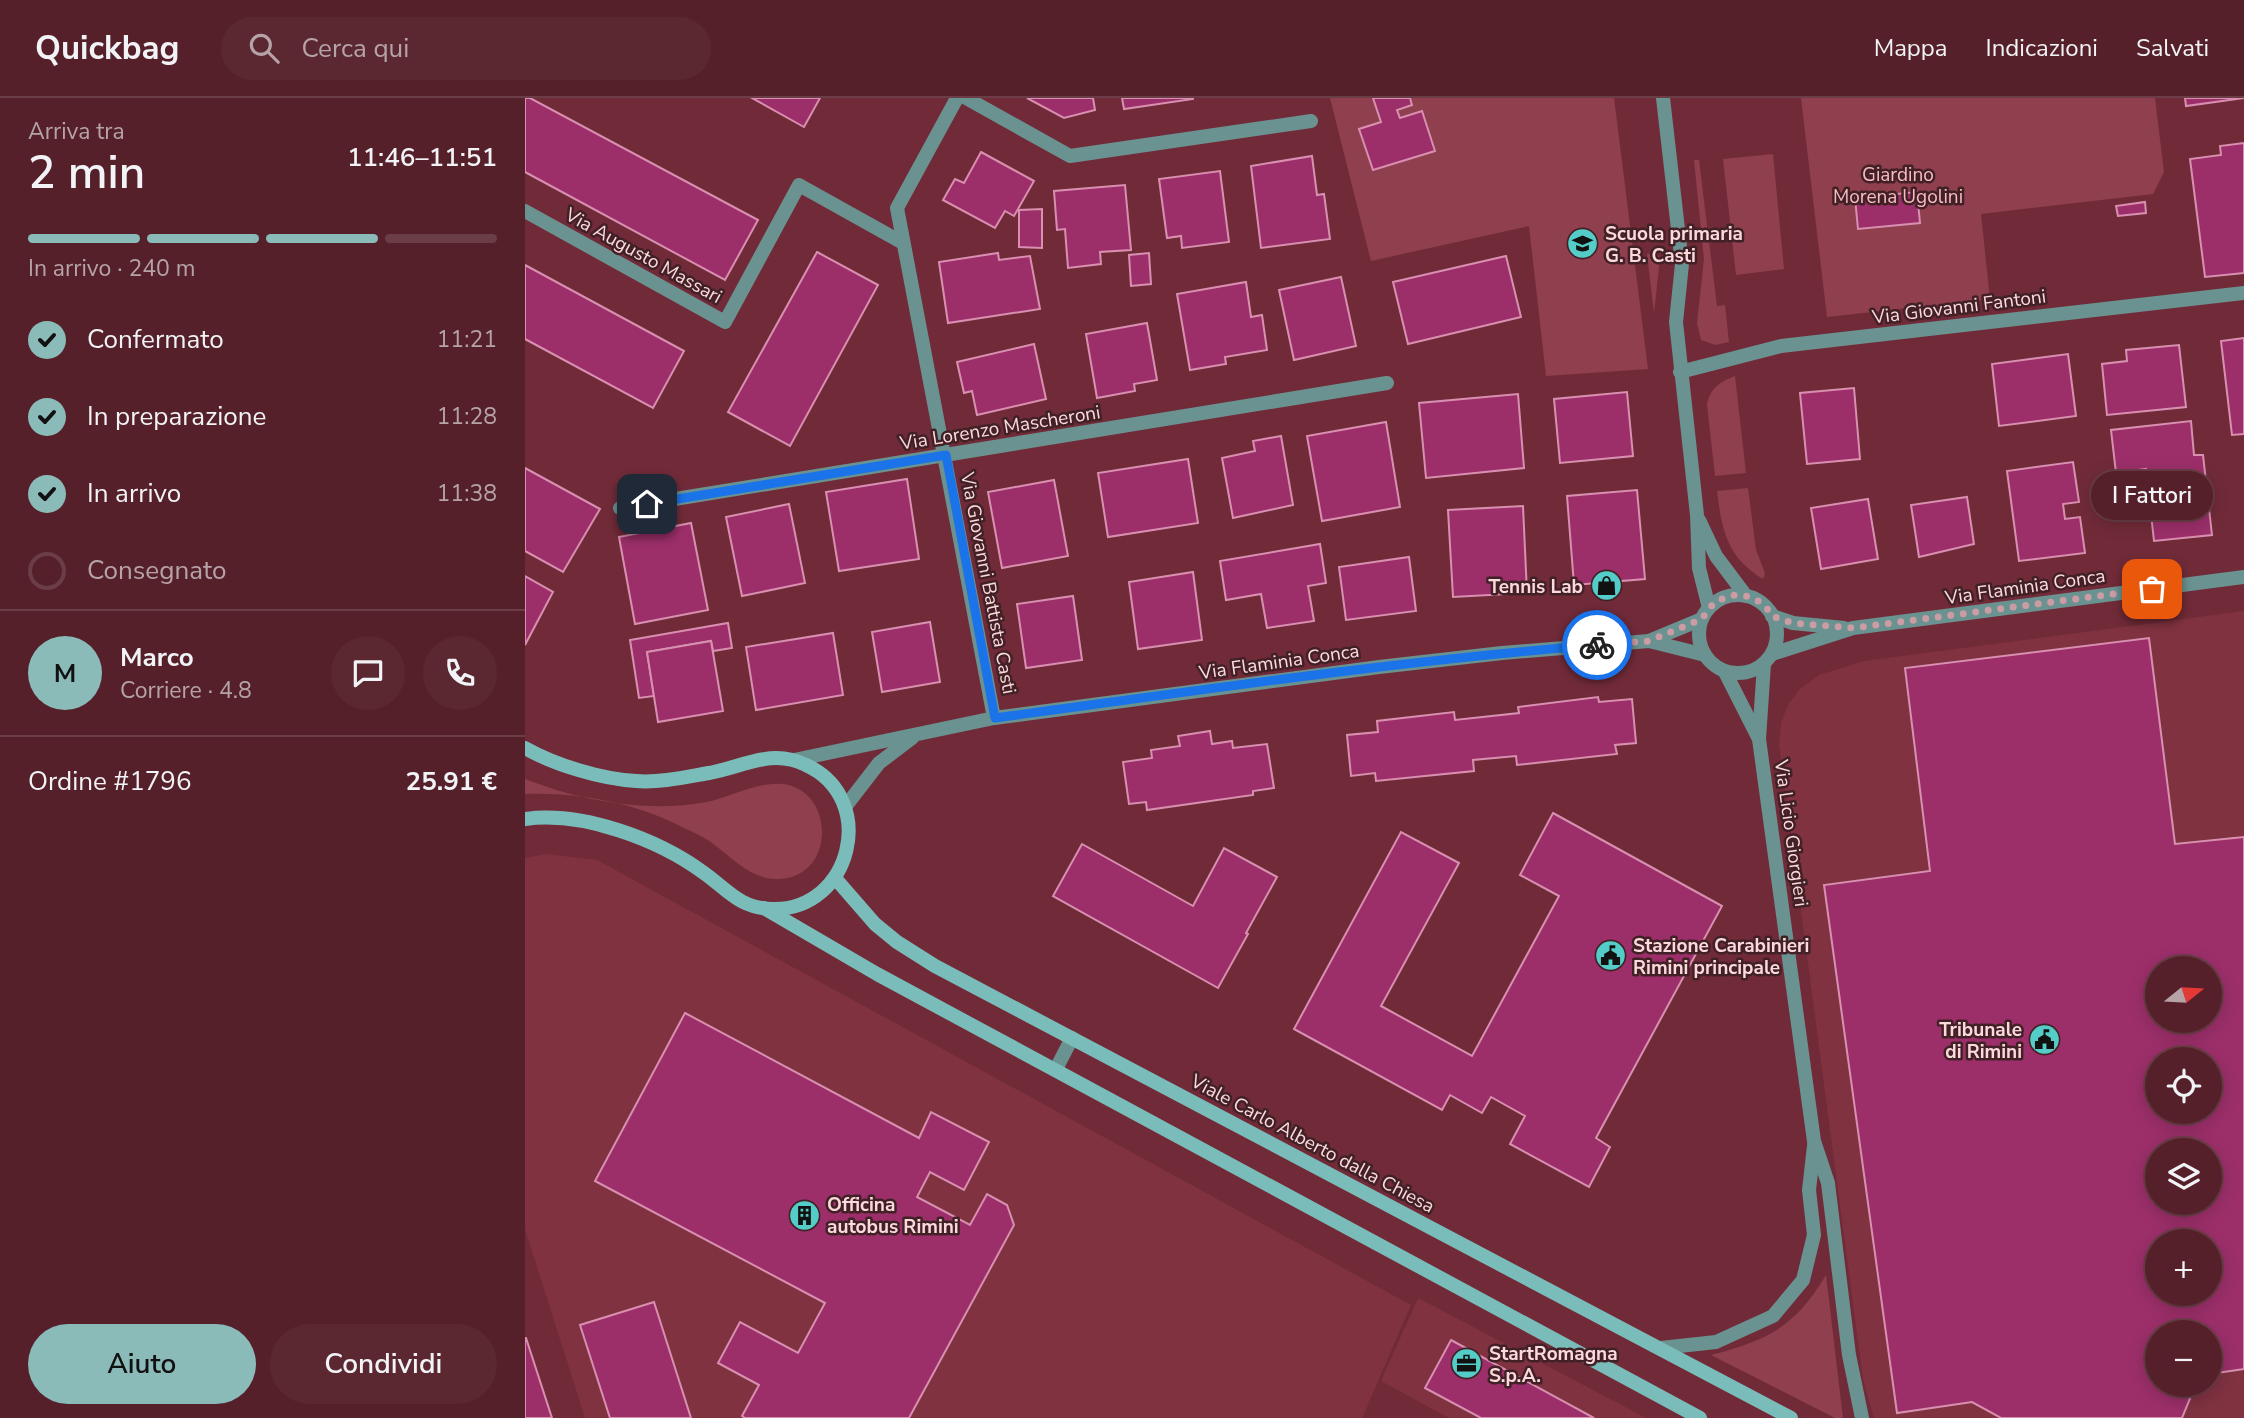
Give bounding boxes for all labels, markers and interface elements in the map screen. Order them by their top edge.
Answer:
search box [221,17,711,80]
text: Quickbag [35,26,179,71]
icon: search [245,29,283,67]
text: Cerca qui [301,31,409,66]
text: Mappa [1874,32,1948,64]
text: Indicazioni [1986,32,2098,64]
text: Salvati [2136,32,2209,64]
text: Arriva tra [28,116,125,147]
text: 11:46–11:51 [347,140,497,175]
text: 2 min [28,141,145,204]
park label: Giardino Morena Ugolini [1833,162,1963,210]
street label: Via Augusto Massari [560,201,727,310]
place label: Scuola primaria G. B. Casti [1605,221,1743,269]
school or university icon: Scuola primaria G. B. Casti [1565,227,1599,261]
text: In arrivo · 240 m [28,253,195,284]
street label: Via Giovanni Fantoni [1870,283,2047,331]
icon: check [28,321,66,359]
text: Confermato [87,322,224,357]
text: 11:21 [437,324,497,355]
icon: check [28,398,66,436]
text: In preparazione [87,399,266,434]
street label: Via Lorenzo Mascheroni [897,399,1102,457]
text: 11:28 [437,401,497,432]
street label: Via Giovanni Battista Casti [954,469,1022,696]
callout: I Fattori [2091,470,2213,519]
pin [617,474,677,534]
icon: check [28,475,66,513]
text: In arrivo [87,476,181,511]
text: 11:38 [437,478,497,509]
text: I Fattori [2112,480,2192,511]
icon: home [628,485,666,523]
text: Consegnato [87,553,226,588]
pin [2122,559,2182,619]
street label: Via Flaminia Conca [1942,563,2107,611]
shop icon: Tennis Lab [1589,569,1623,603]
icon: bag [2133,570,2171,608]
place label: Tennis Lab [1488,574,1583,600]
courier [1562,610,1632,680]
icon: bike [1578,626,1616,664]
button: chat [331,636,405,710]
button: phone [423,636,497,710]
street label: Via Flaminia Conca [1196,638,1361,686]
text: Marco [120,640,194,675]
text: M [54,656,76,691]
text: Corriere · 4.8 [120,675,252,706]
street label: Via Licio Giorgieri [1768,757,1814,908]
text: Ordine #1796 [28,764,192,799]
text: 25.91 € [406,764,497,799]
place label: Stazione Carabinieri Rimini principale [1633,933,1809,981]
public building icon: Stazione Carabinieri Rimini principale [1593,939,1627,973]
north arrow [2145,956,2223,1032]
map controls [2145,956,2222,1397]
place label: Tribunale di Rimini [1939,1017,2022,1065]
public building icon: Tribunale di Rimini [2028,1023,2062,1057]
button: locate [2145,1047,2222,1124]
street label: Viale Carlo Alberto dalla Chiesa [1185,1068,1439,1219]
button: layers [2145,1138,2222,1215]
place label: Officina autobus Rimini [827,1192,959,1240]
building icon: Officina autobus Rimini [787,1198,821,1232]
button: + [2145,1229,2222,1306]
button: − [2145,1320,2222,1397]
button: Aiuto [28,1324,256,1404]
button: Condividi [270,1324,497,1404]
place label: StartRomagna S.p.A. [1489,1341,1618,1389]
office icon: StartRomagna S.p.A. [1449,1347,1483,1381]

